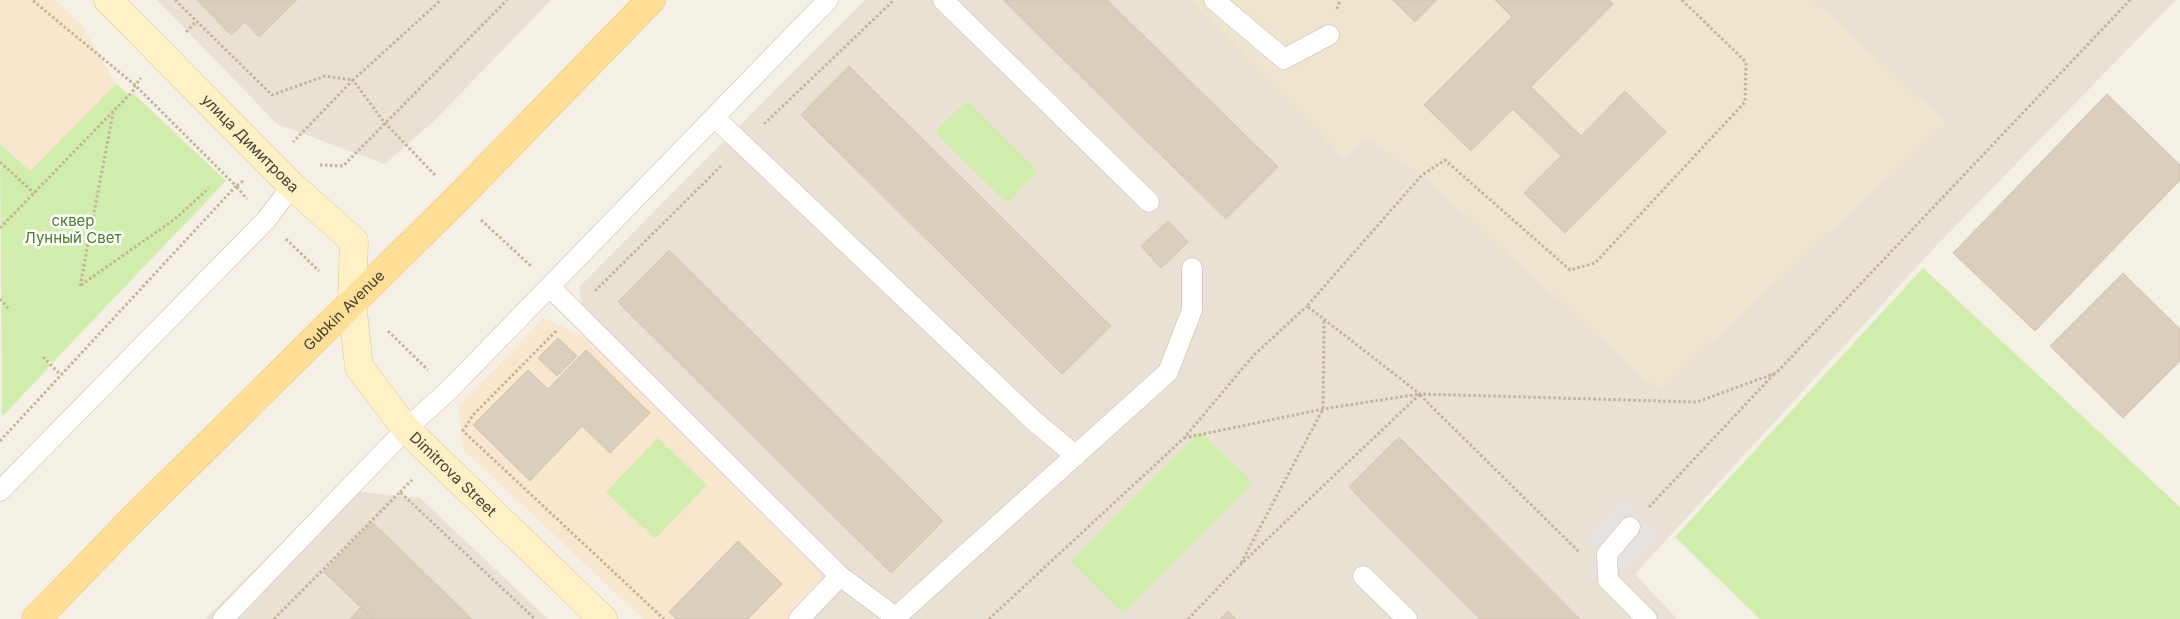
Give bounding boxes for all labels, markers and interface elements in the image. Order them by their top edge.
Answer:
street label: улица Димитрова [198,90,303,197]
park label: сквер Лунный Свет [25,211,121,247]
street label: Gubkin Avenue [299,266,388,355]
street label: Dimitrova Street [406,428,501,520]

